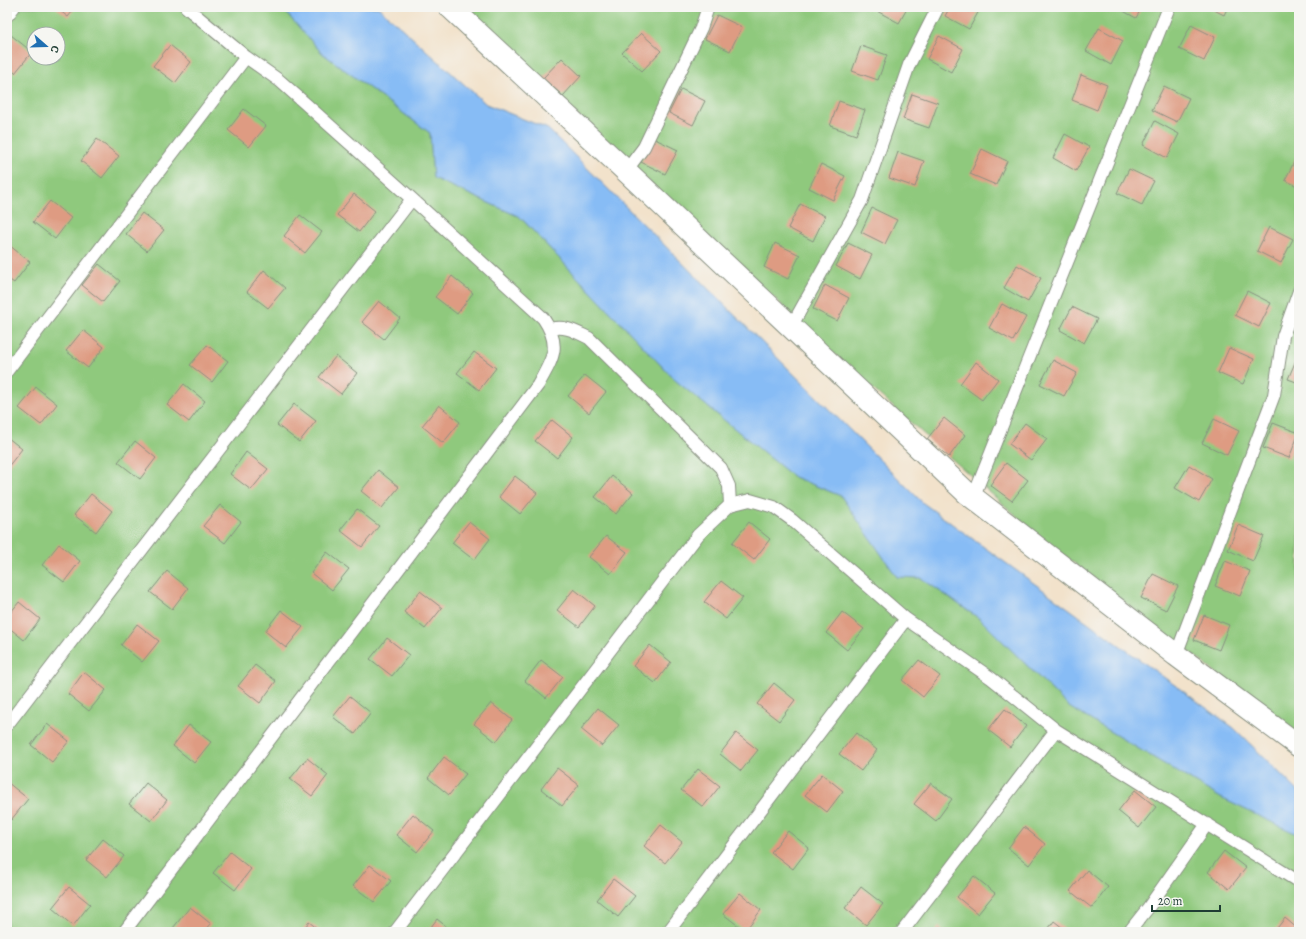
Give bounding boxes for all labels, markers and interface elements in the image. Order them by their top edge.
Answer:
north arrow [26,26,66,66]
text: С [47,43,63,55]
scale bar [1152,887,1220,913]
text: 20 m [1158,893,1182,909]

